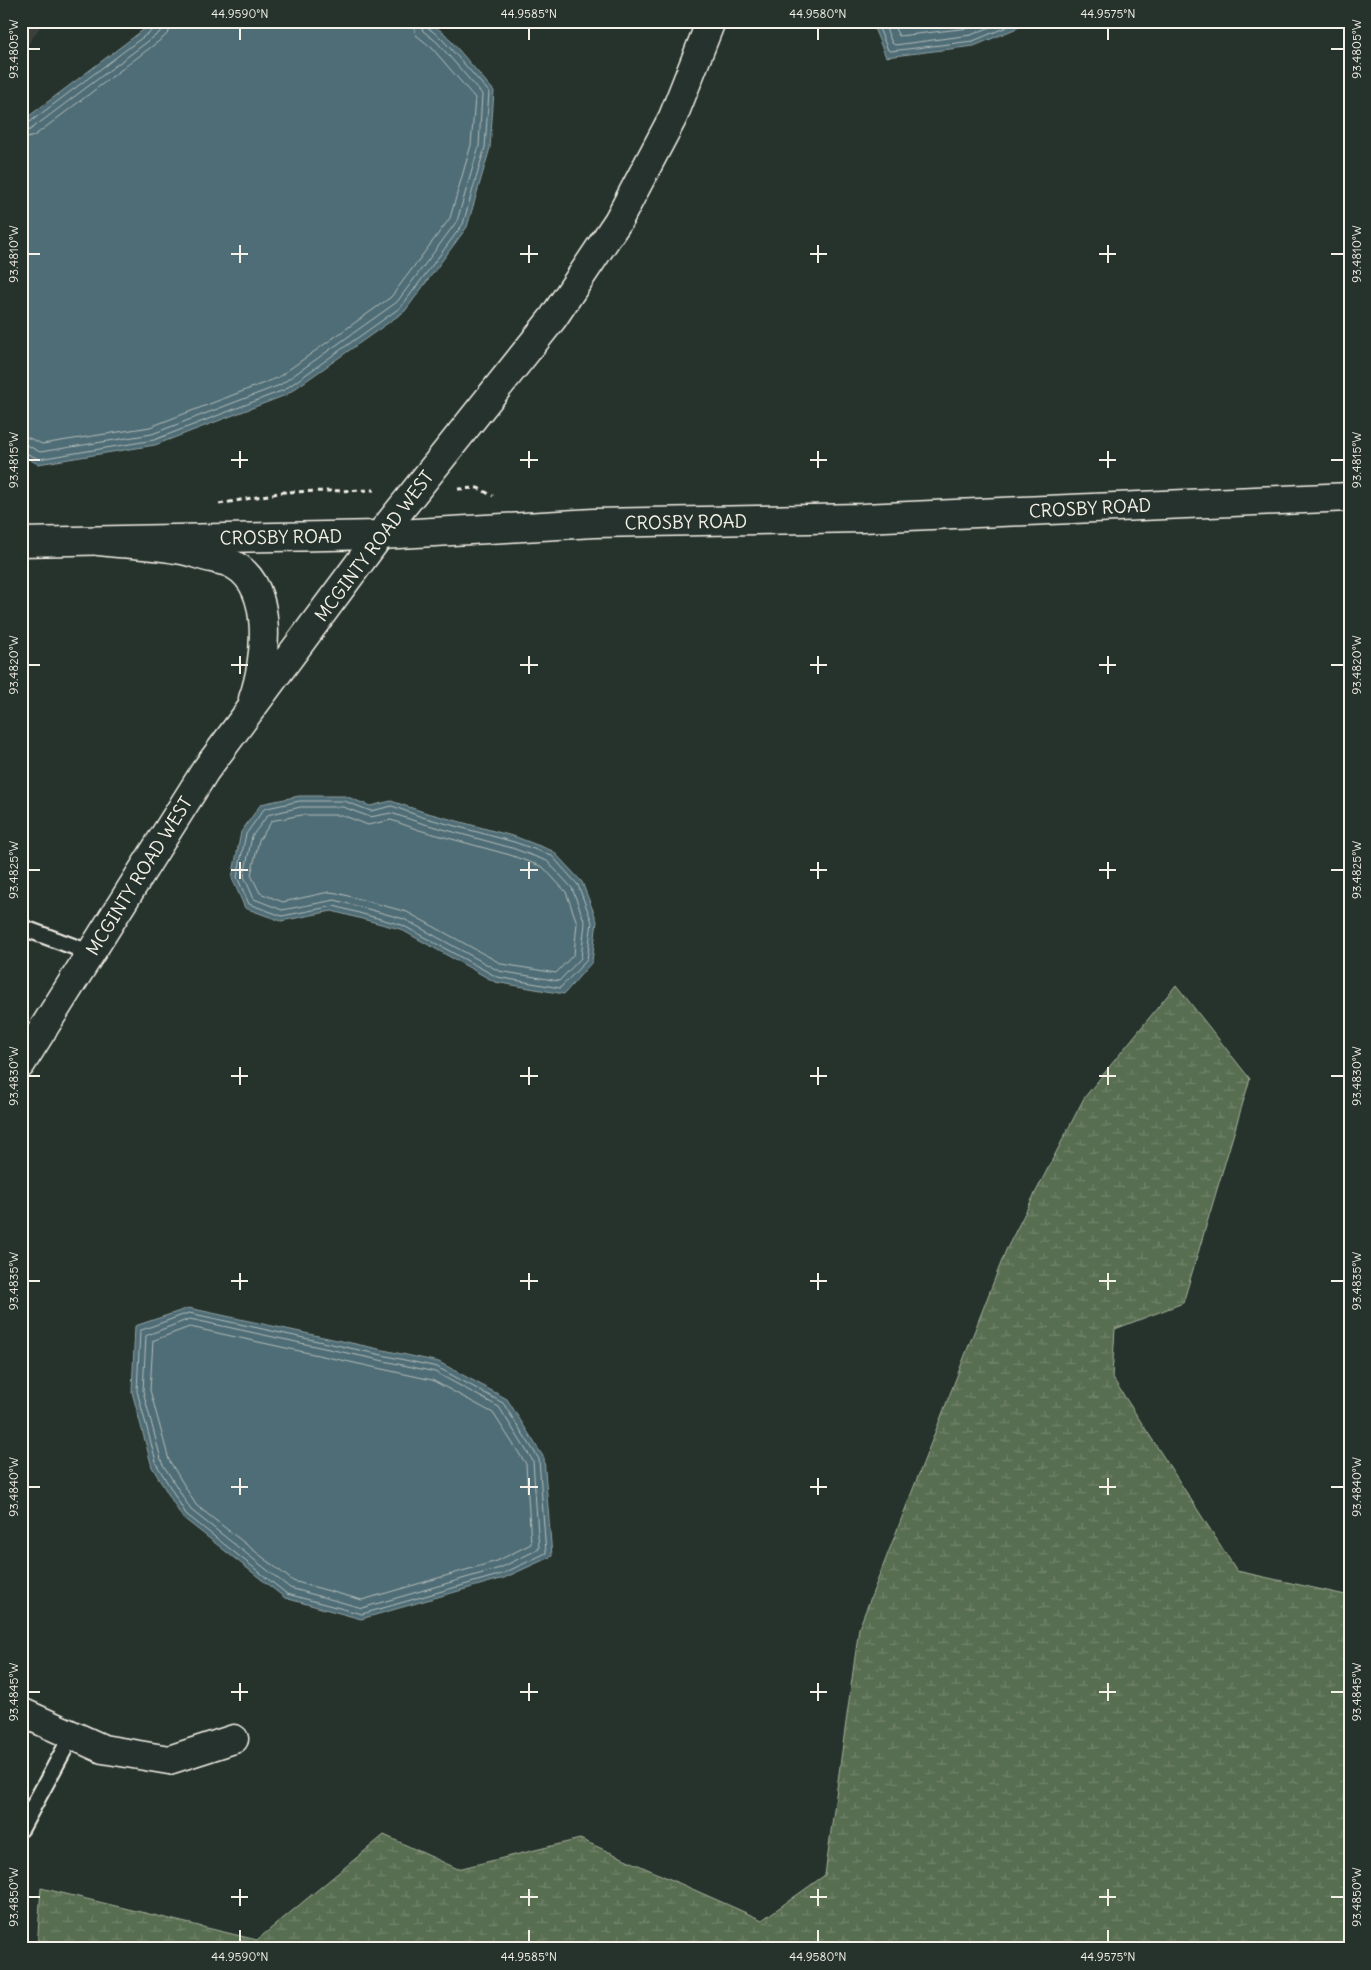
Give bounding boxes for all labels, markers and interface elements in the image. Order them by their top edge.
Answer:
text: 44.9590°N [211,6,269,21]
text: 44.9585°N [501,6,557,21]
text: 44.9580°N [789,6,847,21]
text: 44.9575°N [1080,6,1136,21]
text: 93.4805°W [6,19,21,79]
text: 93.4805°W [1349,19,1364,79]
text: 93.4810°W [6,225,21,283]
text: 93.4810°W [1349,225,1364,283]
text: 93.4815°W [6,432,21,488]
text: 93.4815°W [1349,432,1364,488]
street label: MCGINTY ROAD WEST [310,466,438,626]
street label: CROSBY ROAD [1028,493,1152,523]
street label: CROSBY ROAD [625,509,747,535]
street label: CROSBY ROAD [220,524,342,550]
text: 93.4820°W [6,635,21,695]
text: 93.4820°W [1349,635,1364,695]
street label: MCGINTY ROAD WEST [81,792,197,960]
text: 93.4825°W [6,841,21,899]
text: 93.4825°W [1349,841,1364,899]
text: 93.4830°W [6,1046,21,1106]
text: 93.4830°W [1349,1046,1364,1106]
text: 93.4835°W [6,1252,21,1310]
text: 93.4835°W [1349,1252,1364,1310]
text: 93.4840°W [6,1457,21,1517]
text: 93.4840°W [1349,1457,1364,1517]
text: 93.4845°W [6,1663,21,1721]
text: 93.4845°W [1349,1663,1364,1721]
text: 93.4850°W [6,1867,21,1927]
text: 93.4850°W [1349,1867,1364,1927]
text: 44.9590°N [211,1949,269,1964]
text: 44.9585°N [501,1949,557,1964]
text: 44.9580°N [789,1949,847,1964]
text: 44.9575°N [1080,1949,1136,1964]

